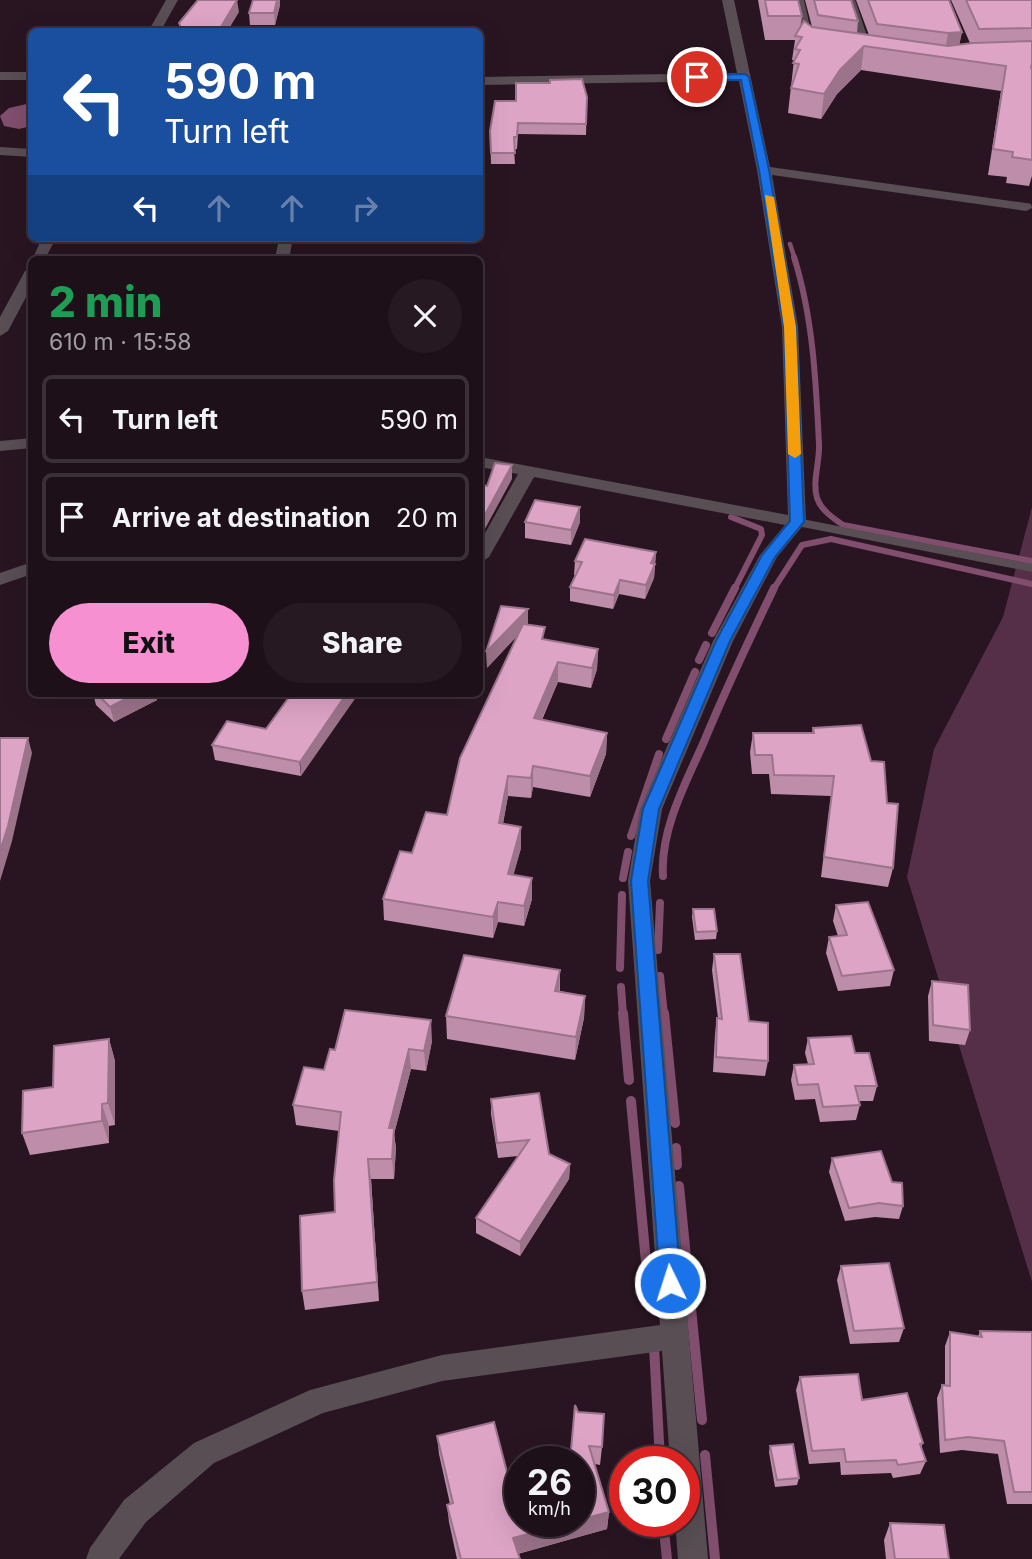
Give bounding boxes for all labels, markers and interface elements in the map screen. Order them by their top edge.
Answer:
pin [667,47,727,107]
text: 590 m [164,52,317,111]
icon: left [49,56,140,147]
icon: arrive [678,58,716,96]
text: Turn left [164,112,289,151]
icon: left [127,189,165,227]
icon: ahead [200,189,238,227]
icon: ahead [273,189,311,227]
icon: right [346,189,384,227]
text: 2 min [49,276,163,327]
button: close [388,279,462,353]
text: 610 m · 15:58 [49,328,191,356]
icon: left [53,400,91,438]
text: Turn left [112,404,218,435]
text: 590 m [380,404,458,435]
icon: arrive [53,498,91,536]
text: Arrive at destination [112,502,371,533]
text: 20 m [396,502,458,533]
button: Exit [49,603,249,683]
button: Share [263,603,462,683]
position arrow [633,1246,707,1320]
speed limit sign: 30 [609,1446,700,1537]
text: 26 [527,1461,572,1503]
text: km/h [528,1498,571,1519]

